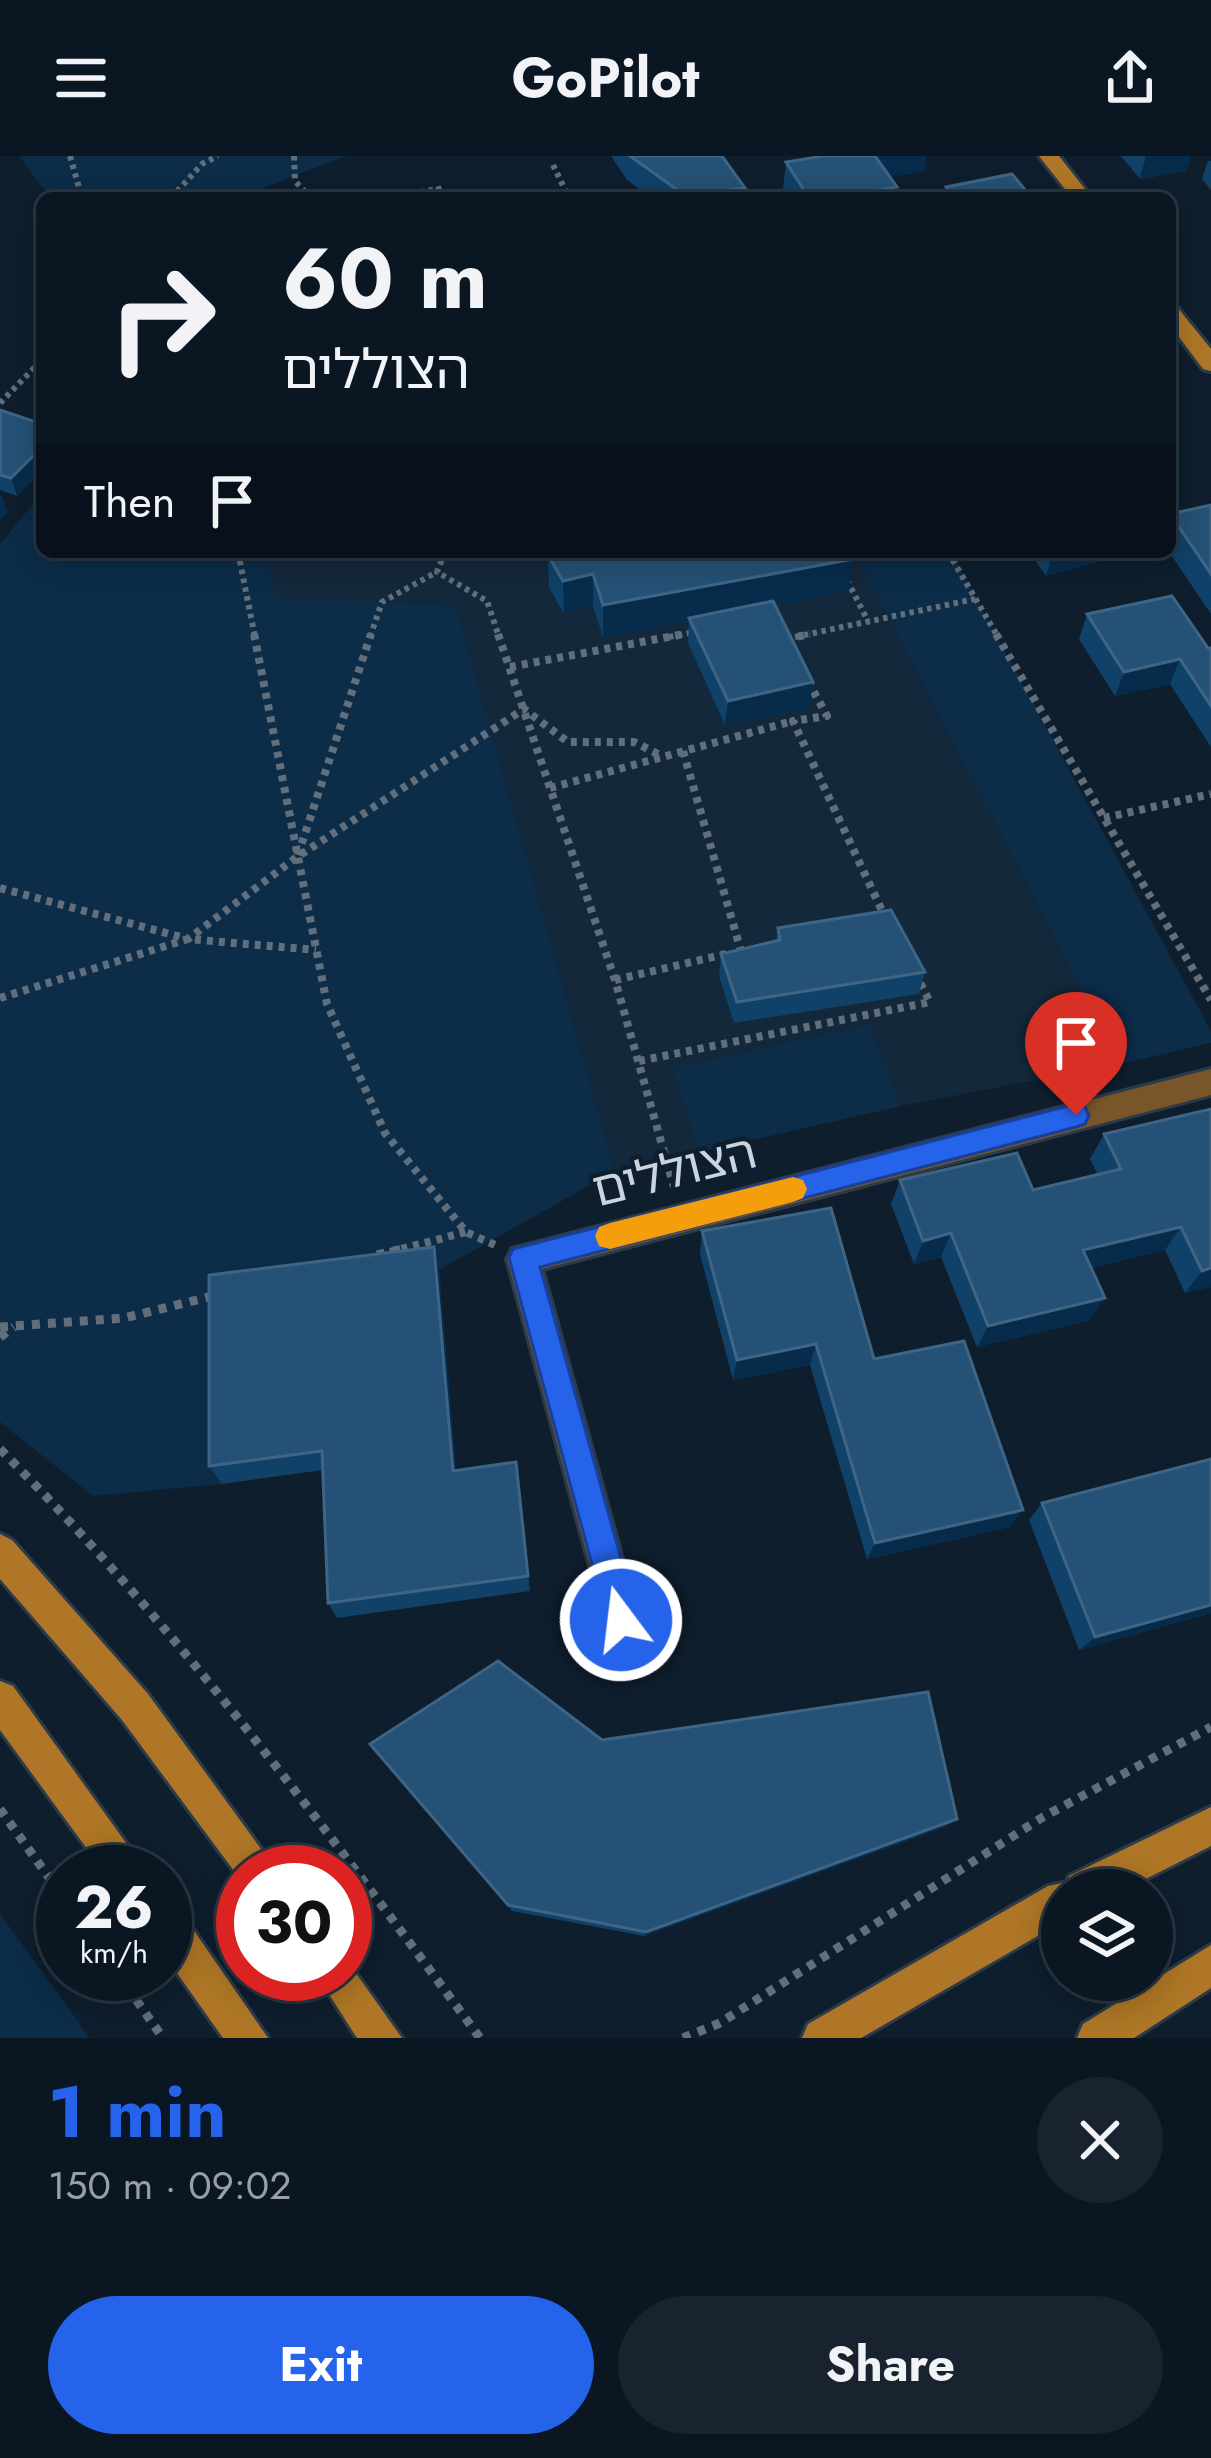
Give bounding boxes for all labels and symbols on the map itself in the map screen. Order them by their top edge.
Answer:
pin [1025,992,1127,1115]
street label: הצוללים [585,1117,763,1224]
position arrow [558,1557,684,1683]
speed limit sign: 30 [216,1845,372,2001]

